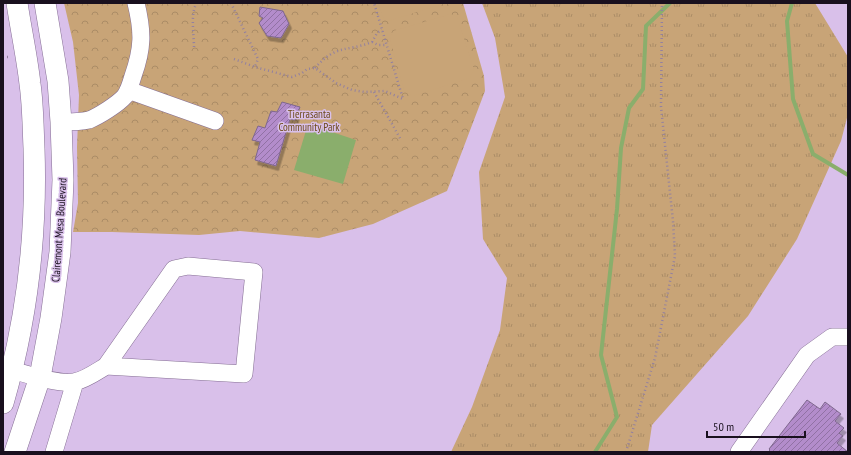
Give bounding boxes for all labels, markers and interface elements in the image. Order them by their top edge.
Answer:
park label: Tierrasanta Community Park [278,107,340,134]
street label: Clairemont Mesa Boulevard [48,177,70,282]
scale bar [707,413,805,439]
text: 50 m [713,419,734,434]

